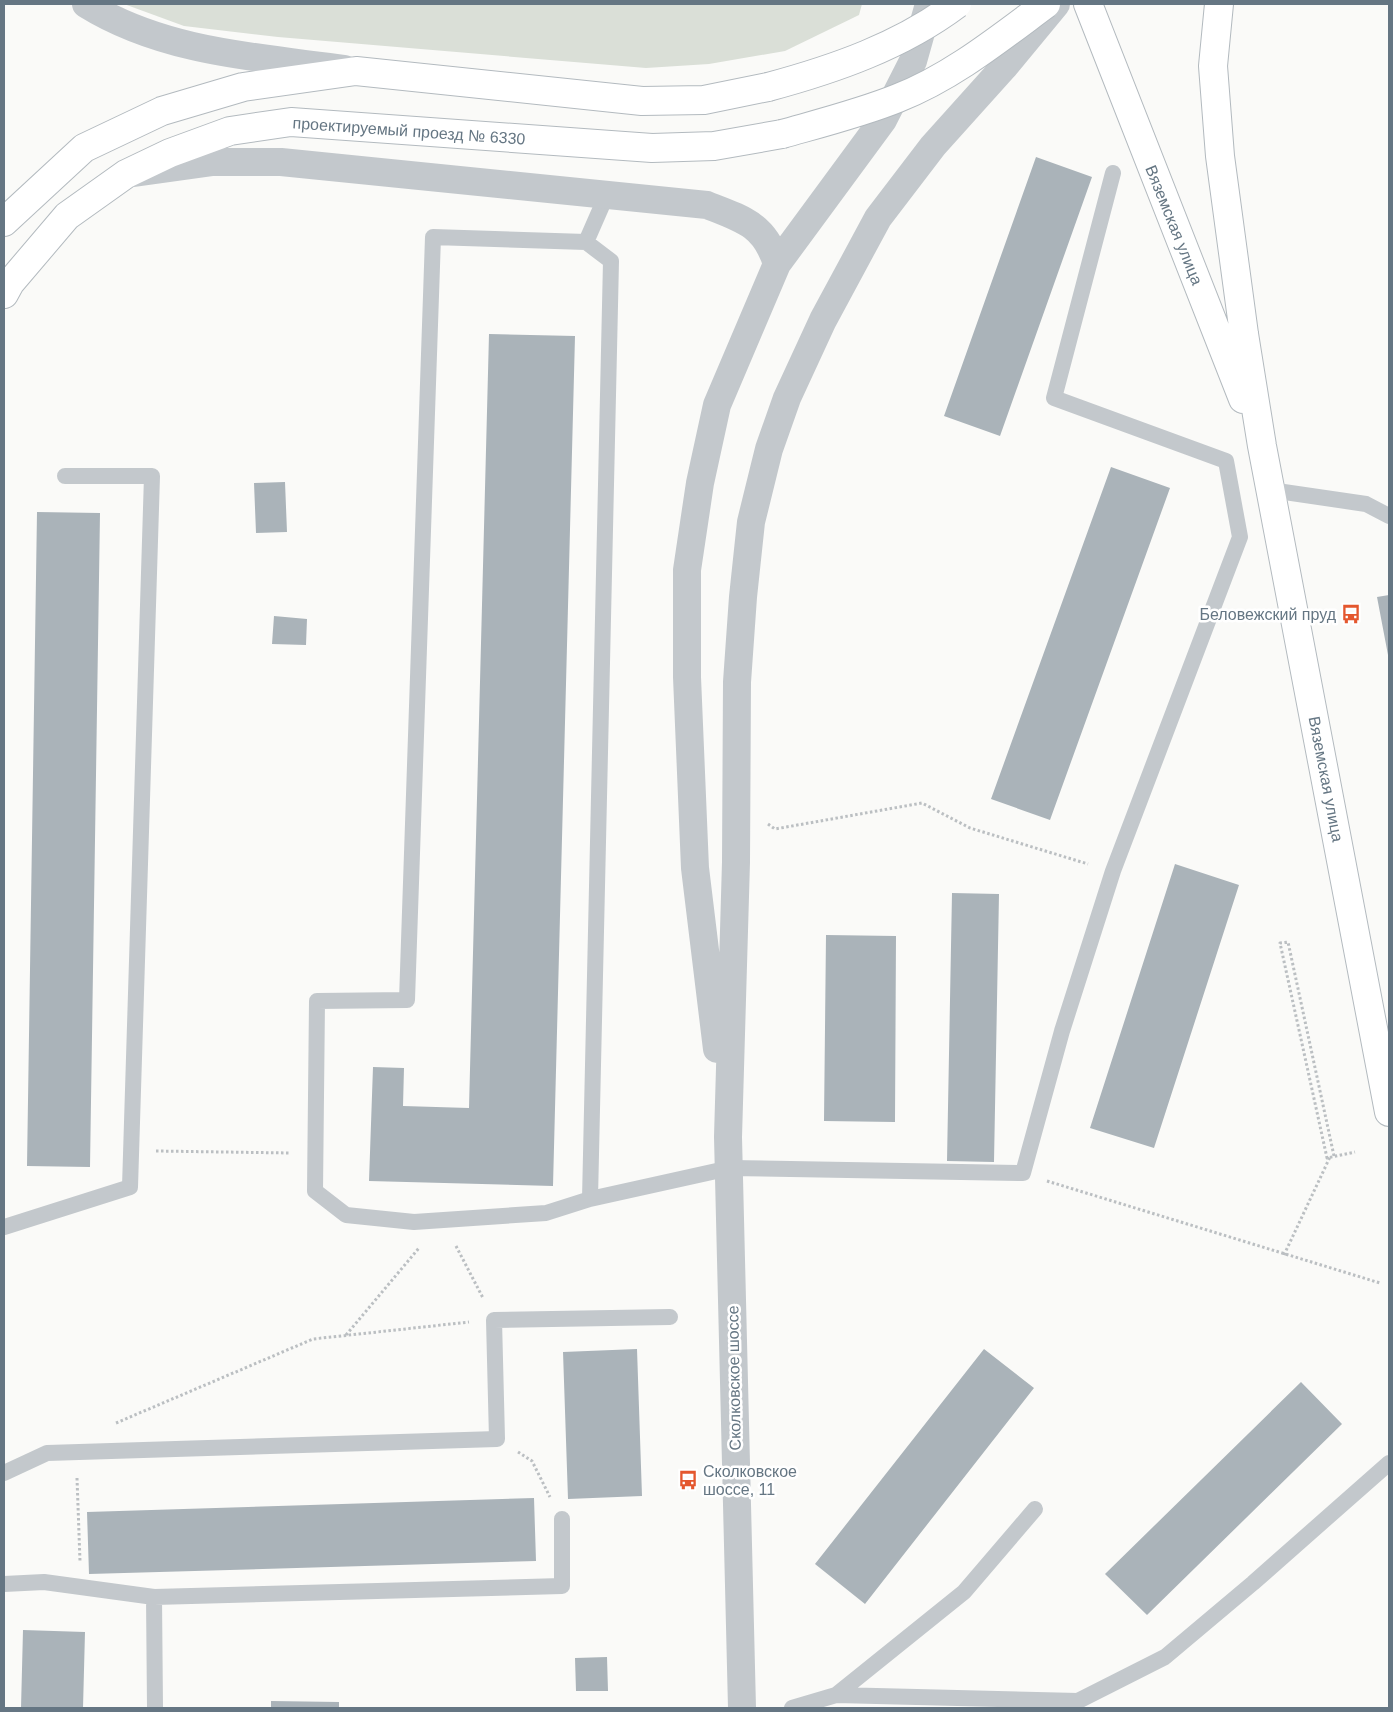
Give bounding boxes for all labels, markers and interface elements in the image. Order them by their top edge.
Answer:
street label: проектируемый проезд № 6330 [292,114,526,148]
street label: Вяземская улица [1142,163,1206,287]
bus stop icon: Беловежский пруд [1340,603,1362,625]
place label: Беловежский пруд [1199,606,1337,623]
street label: Вяземская улица [1305,715,1347,843]
street label: Сколковское шоссе [724,1305,744,1451]
place label: Сколковское шоссе, 11 [703,1463,797,1498]
bus stop icon: Сколковское шоссе, 11 [677,1469,699,1491]

